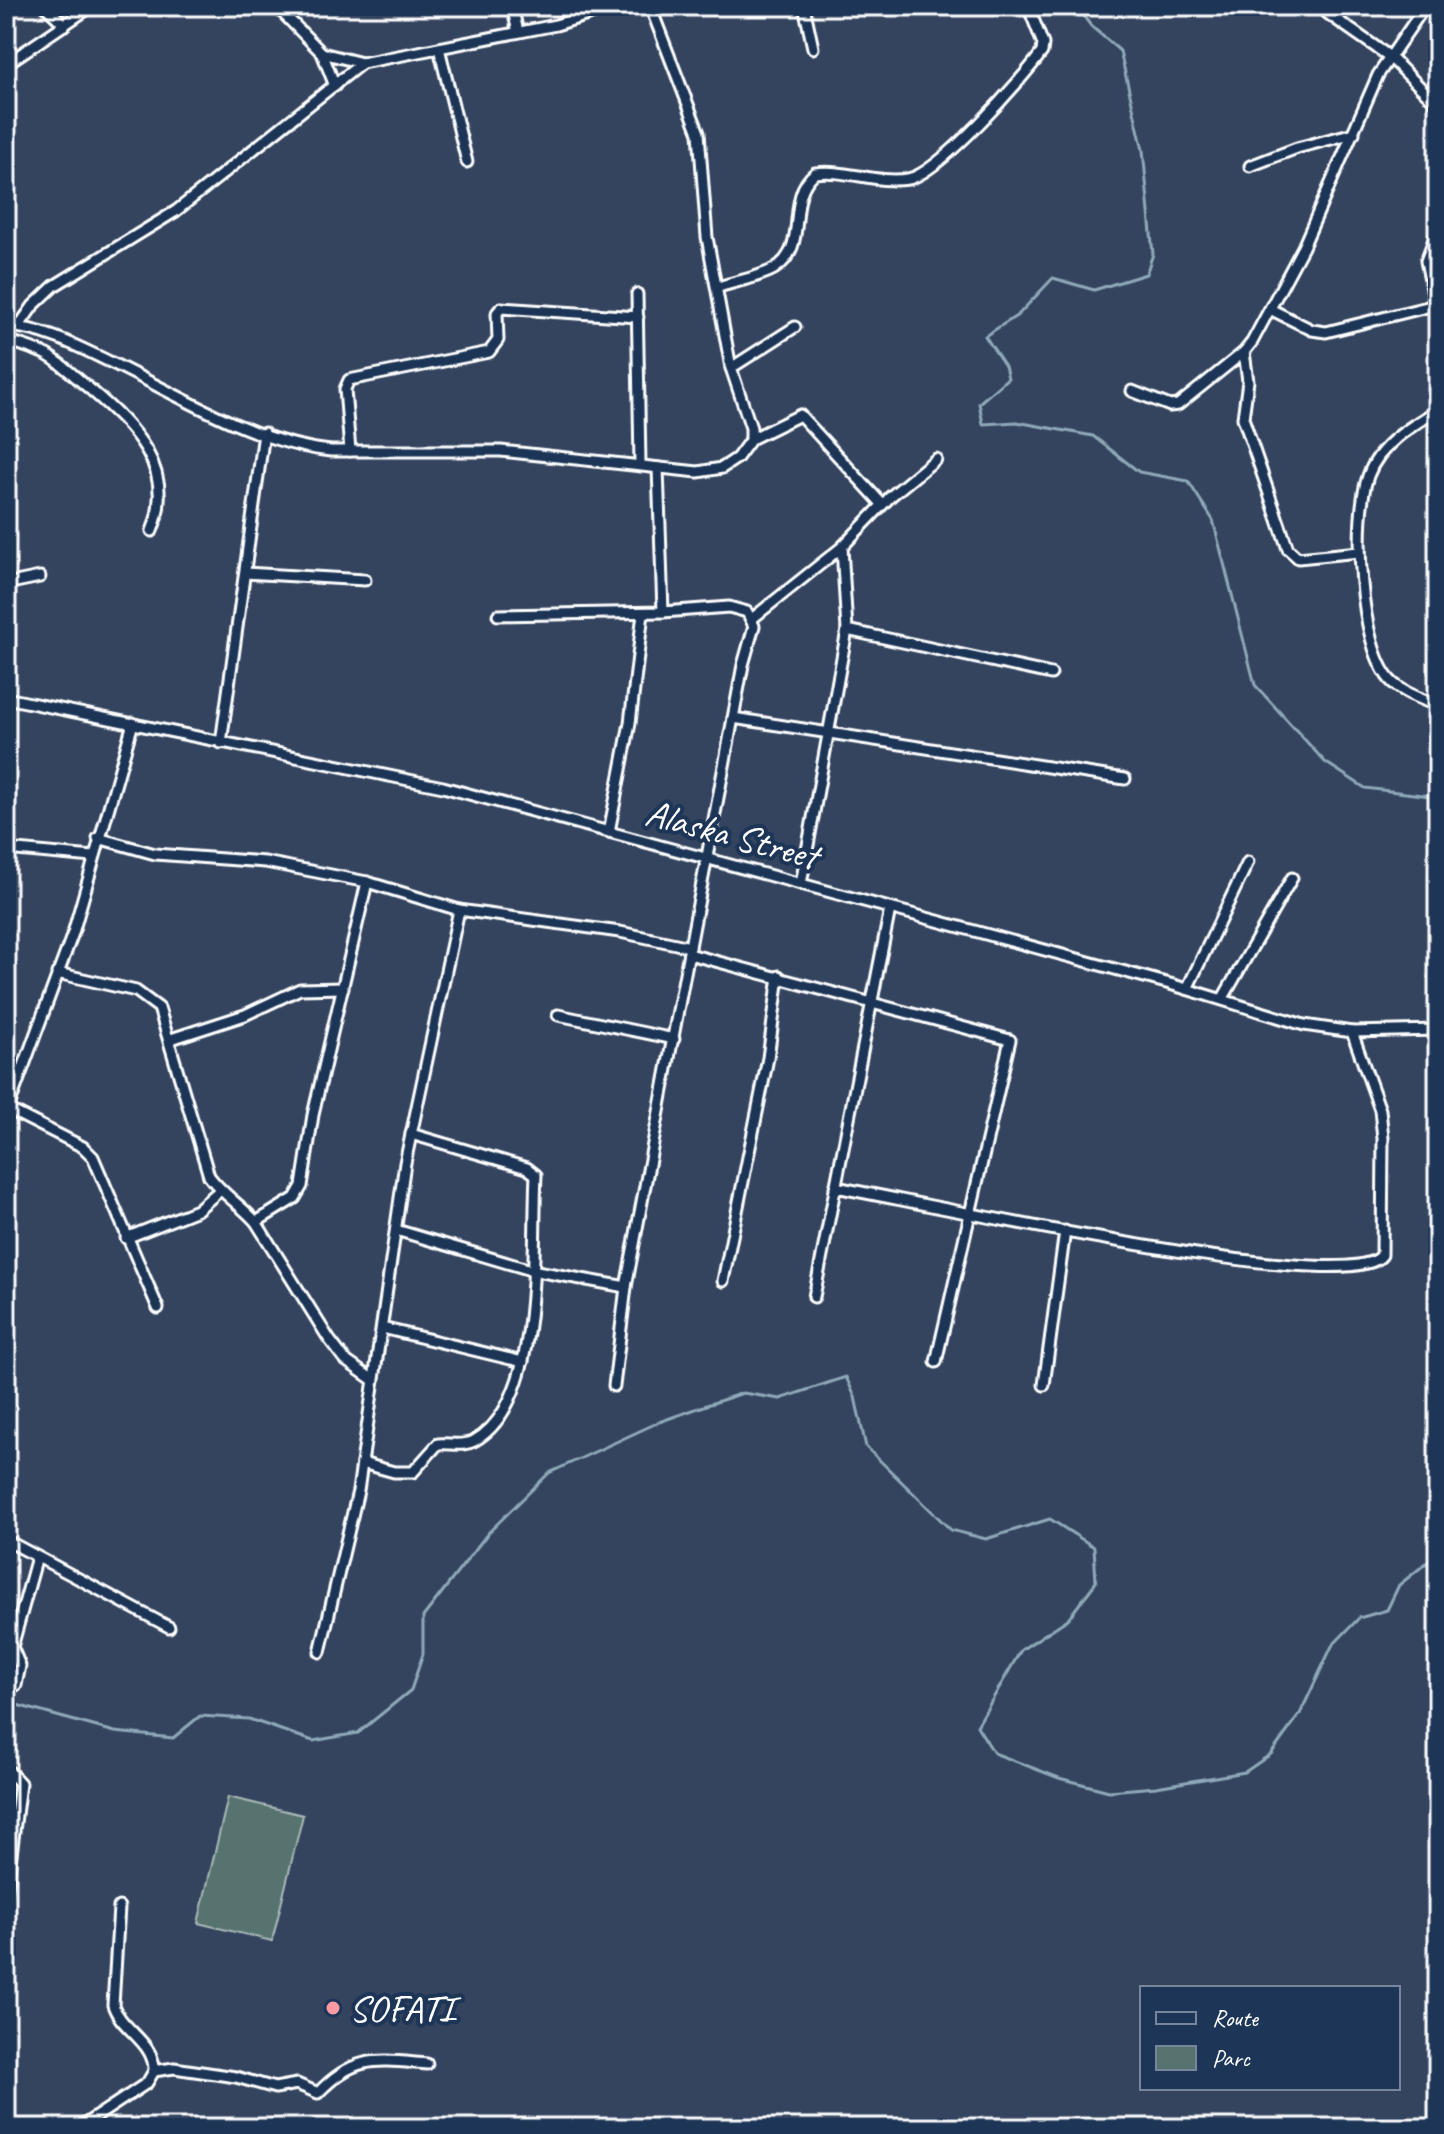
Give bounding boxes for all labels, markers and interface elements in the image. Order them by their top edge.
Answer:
street label: Alaska Street [641,789,828,881]
place label: SOFATI [349,1985,462,2032]
legend [1140,1986,1400,2090]
marker: SOFATI [324,1999,342,2017]
text: Route [1212,2003,1260,2033]
text: Parc [1212,2043,1251,2073]

